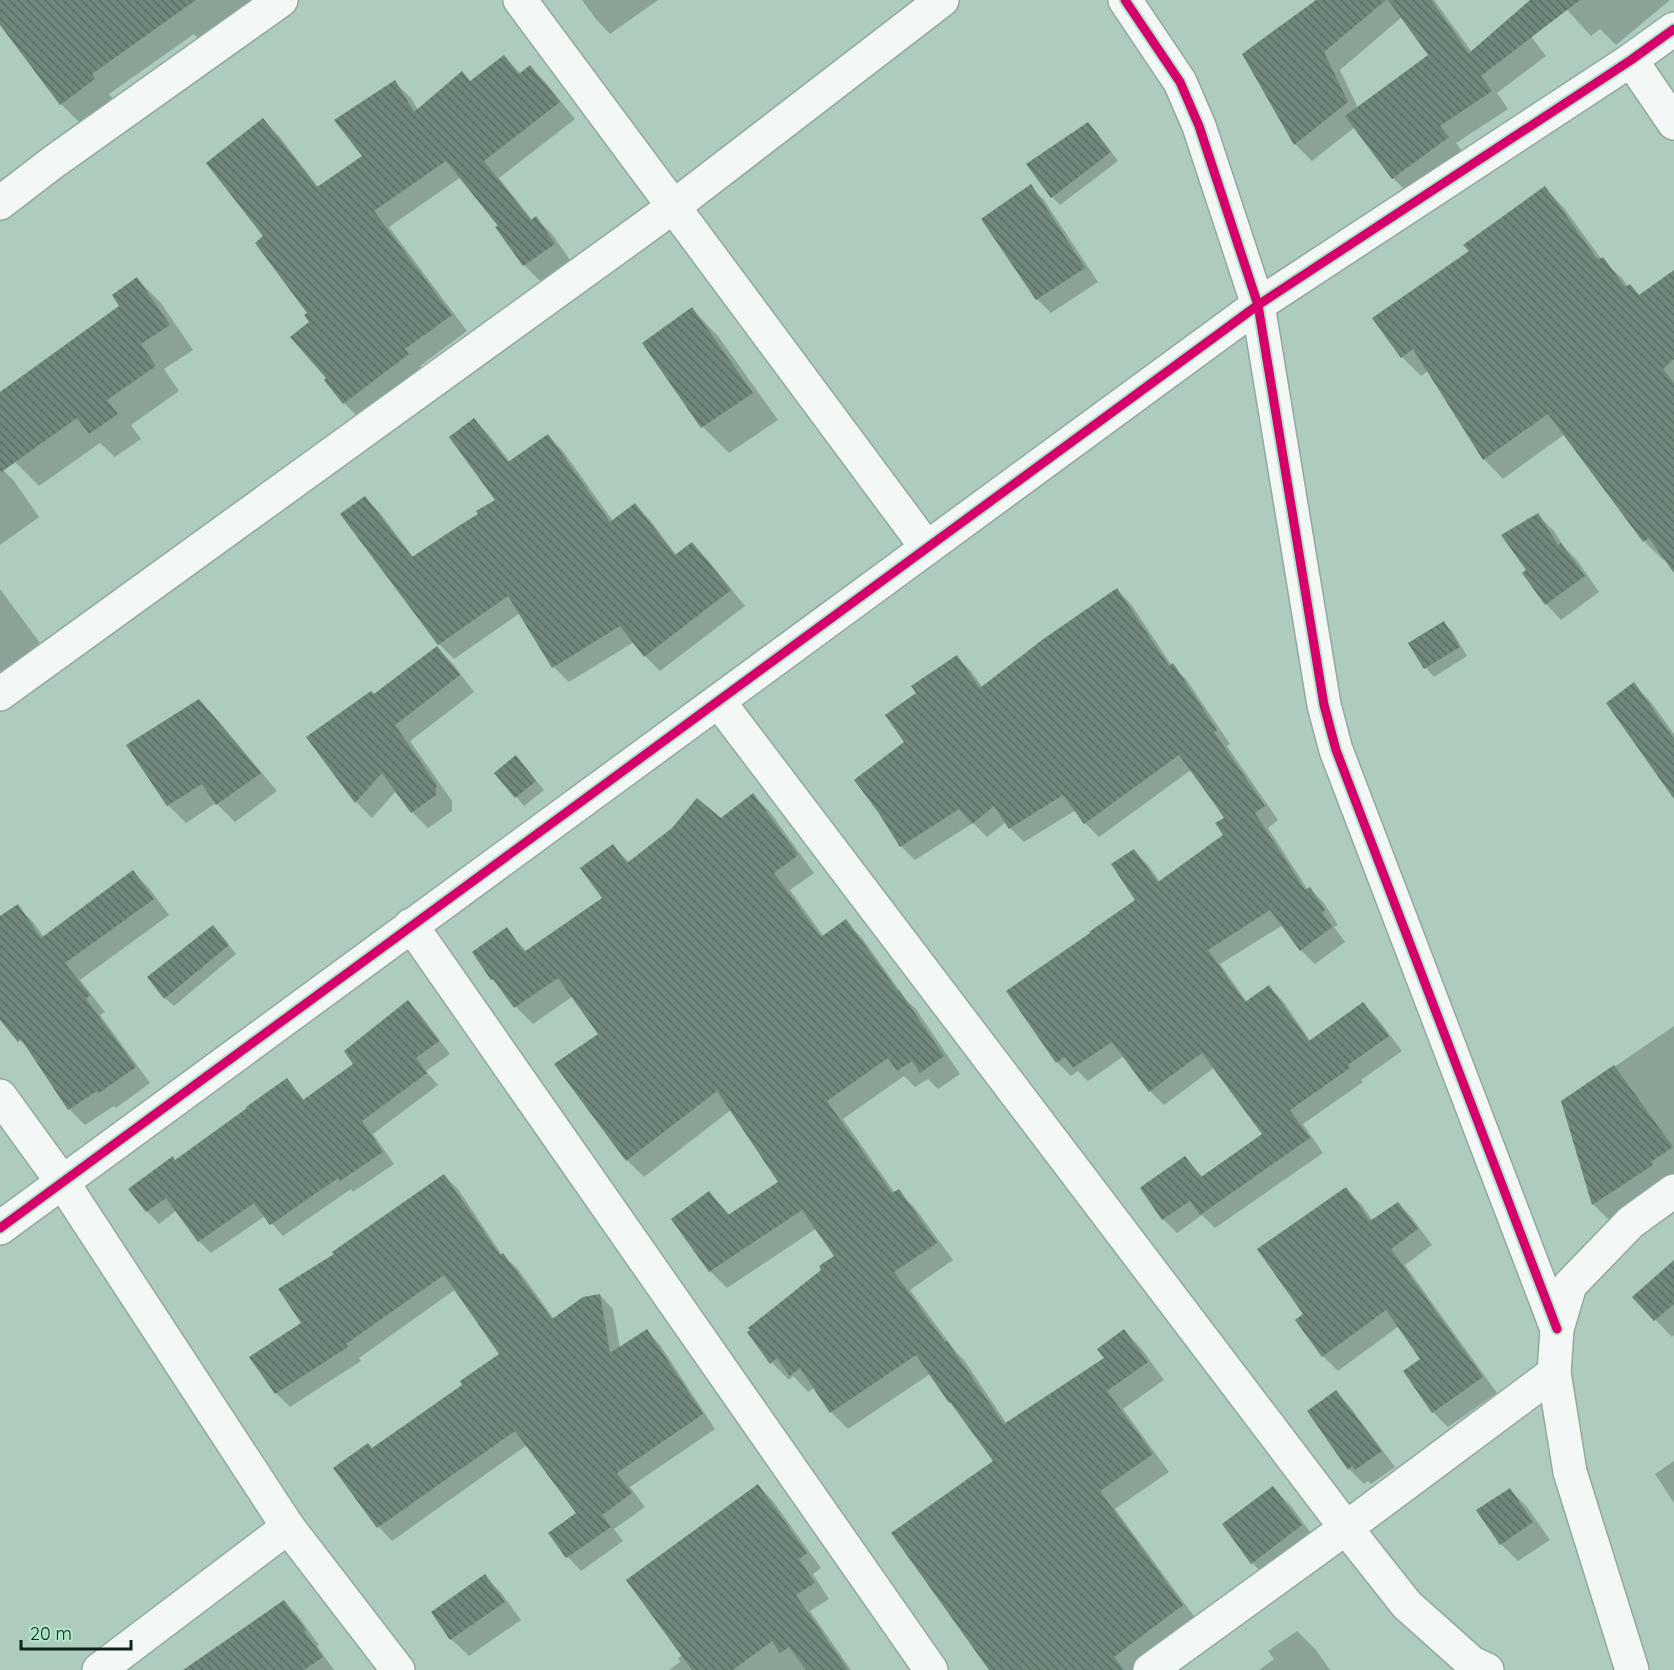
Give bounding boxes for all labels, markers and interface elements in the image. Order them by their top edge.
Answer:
scale bar [21,1613,130,1651]
text: 20 m [30,1622,72,1645]

